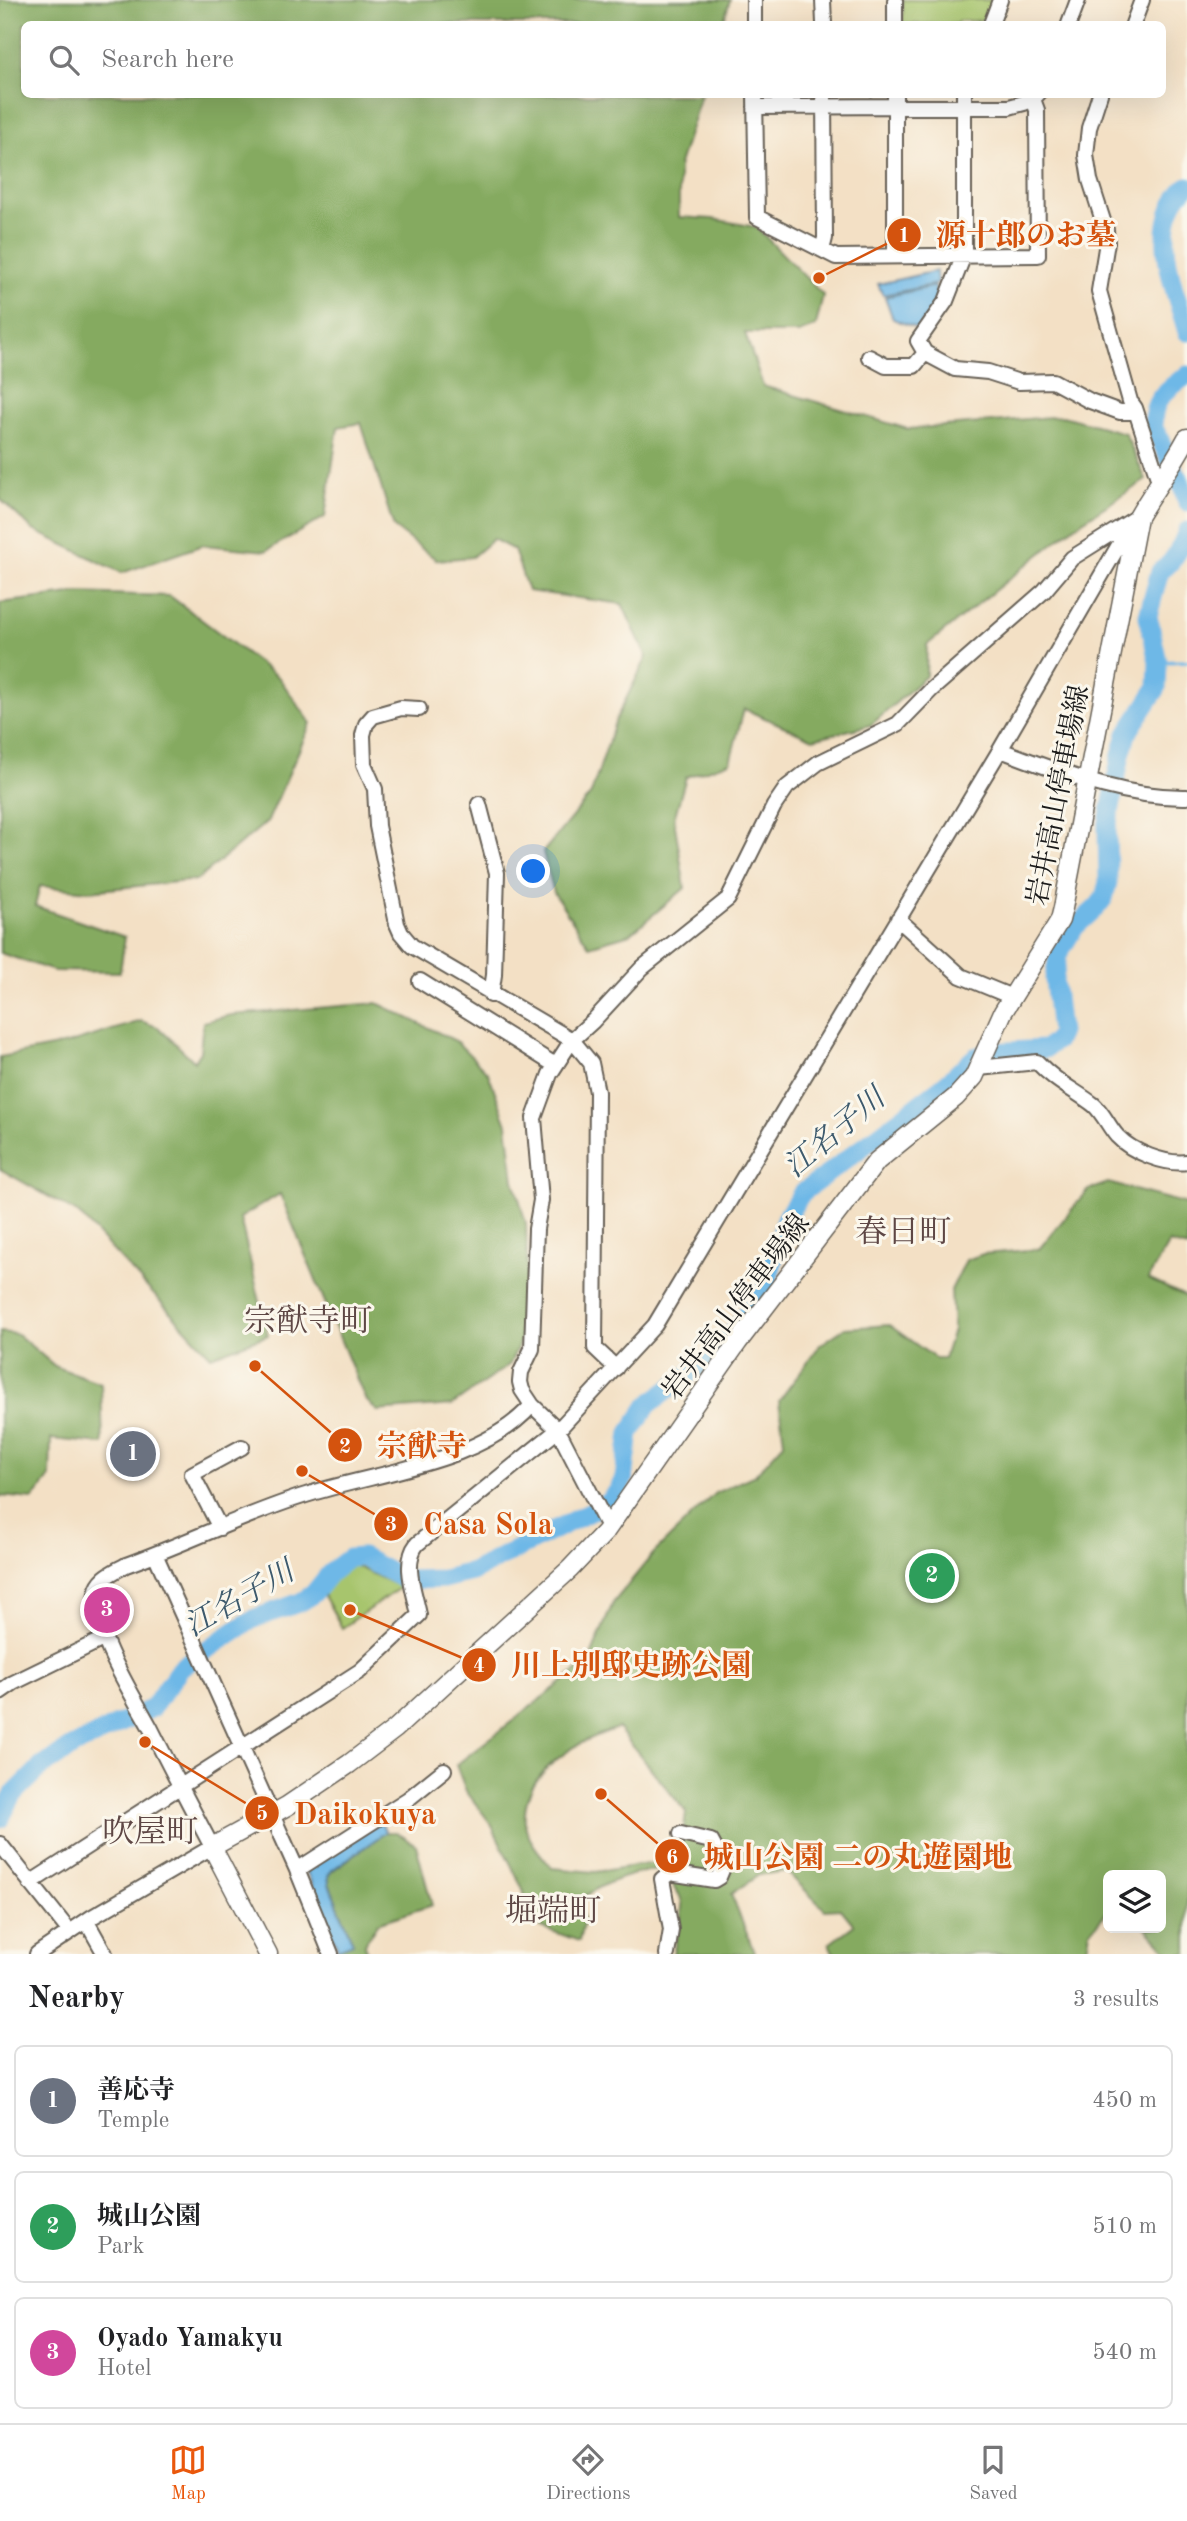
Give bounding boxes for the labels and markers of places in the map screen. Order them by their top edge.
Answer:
callout: 源十郎のお墓 [887,209,1130,260]
callout: 宗猷寺 [328,1420,481,1471]
pin: 1 [110,1428,156,1480]
callout: Casa Sola [374,1498,567,1549]
pin: 2 [909,1550,955,1602]
pin: 3 [84,1584,130,1636]
callout: 川上別邸史跡公園 [462,1639,765,1690]
callout: Daikokuya [245,1788,451,1839]
callout: 城山公園 二の丸遊園地 [655,1831,1026,1882]

